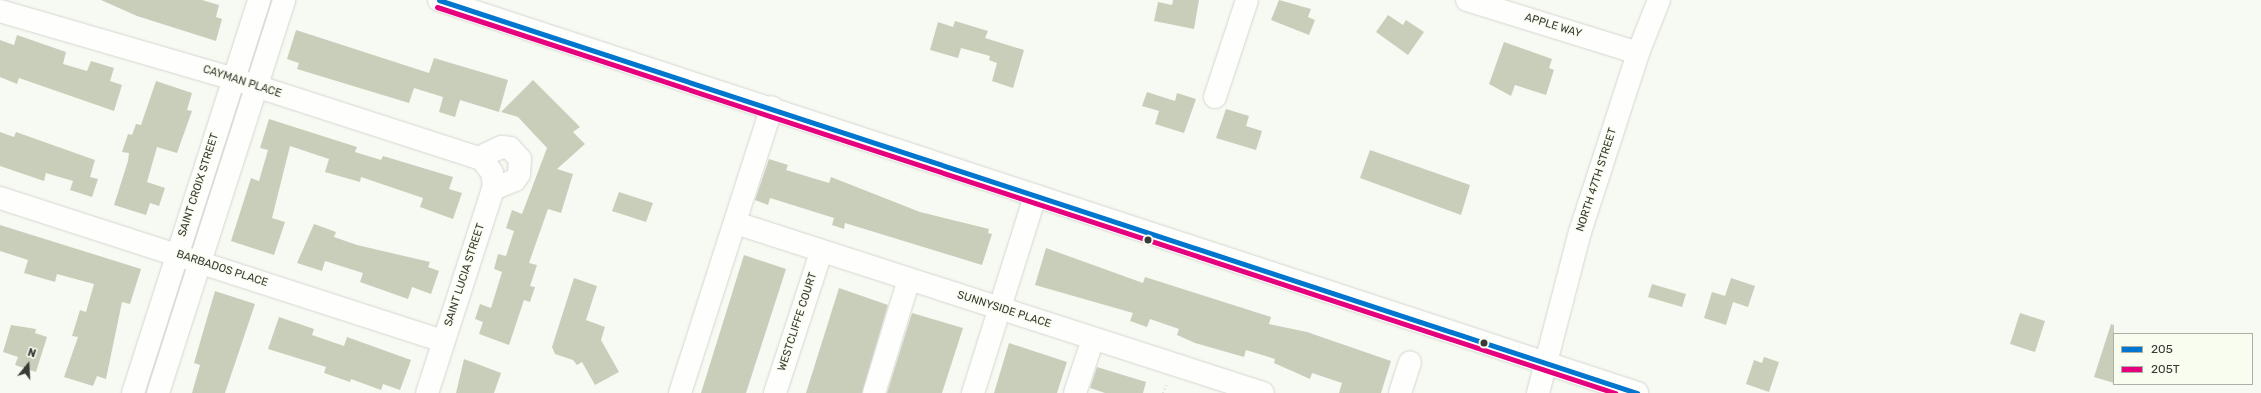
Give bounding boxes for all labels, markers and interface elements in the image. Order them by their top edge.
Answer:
street label: APPLE WAY [1523,11,1583,41]
street label: CAYMAN PLACE [201,63,283,101]
street label: NORTH 47TH STREET [1574,126,1620,234]
street label: SAINT CROIX STREET [176,131,222,239]
street label: SAINT LUCIA STREET [442,222,488,328]
unlabelled marker [1143,235,1153,245]
street label: BARBADOS PLACE [175,248,269,290]
street label: WESTCLIFFE COURT [776,271,820,373]
street label: SUNNYSIDE PLACE [955,289,1053,331]
legend [2113,333,2253,385]
unlabelled marker [1479,338,1489,348]
text: 205 [2151,342,2173,356]
north arrow [8,345,48,385]
text: N [26,346,38,361]
text: 205T [2151,362,2180,376]

